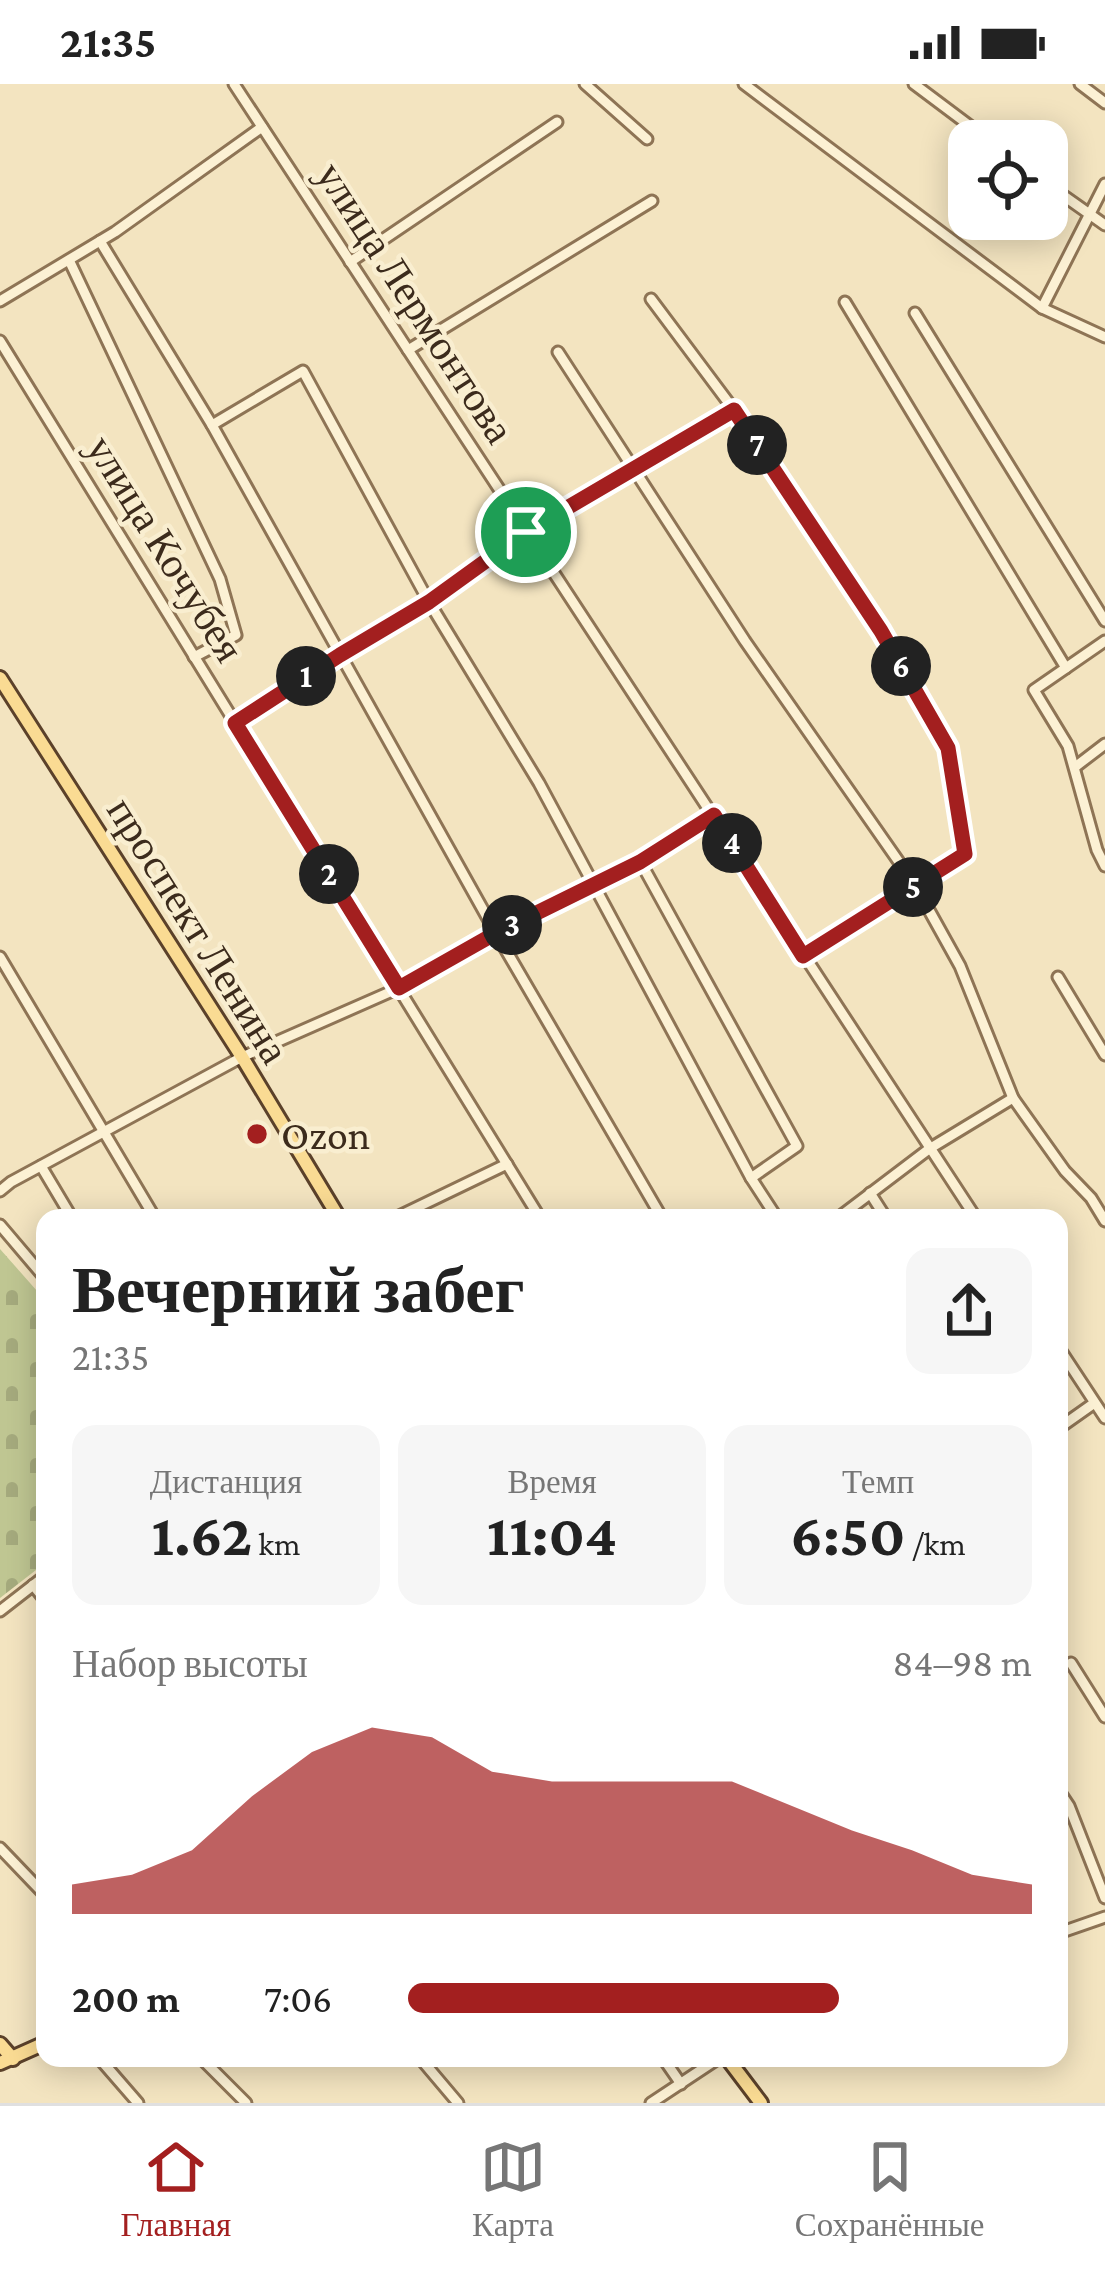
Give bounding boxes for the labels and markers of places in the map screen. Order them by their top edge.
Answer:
pin: 7 [727,415,787,475]
pin [475,481,577,583]
pin: 6 [871,636,931,696]
pin: 1 [276,646,336,706]
pin: 4 [702,813,762,873]
pin: 2 [299,844,359,904]
pin: 5 [883,857,943,917]
pin: 3 [482,895,542,955]
place label: Ozon [281,1111,370,1158]
marker: Ozon [244,1121,270,1147]

